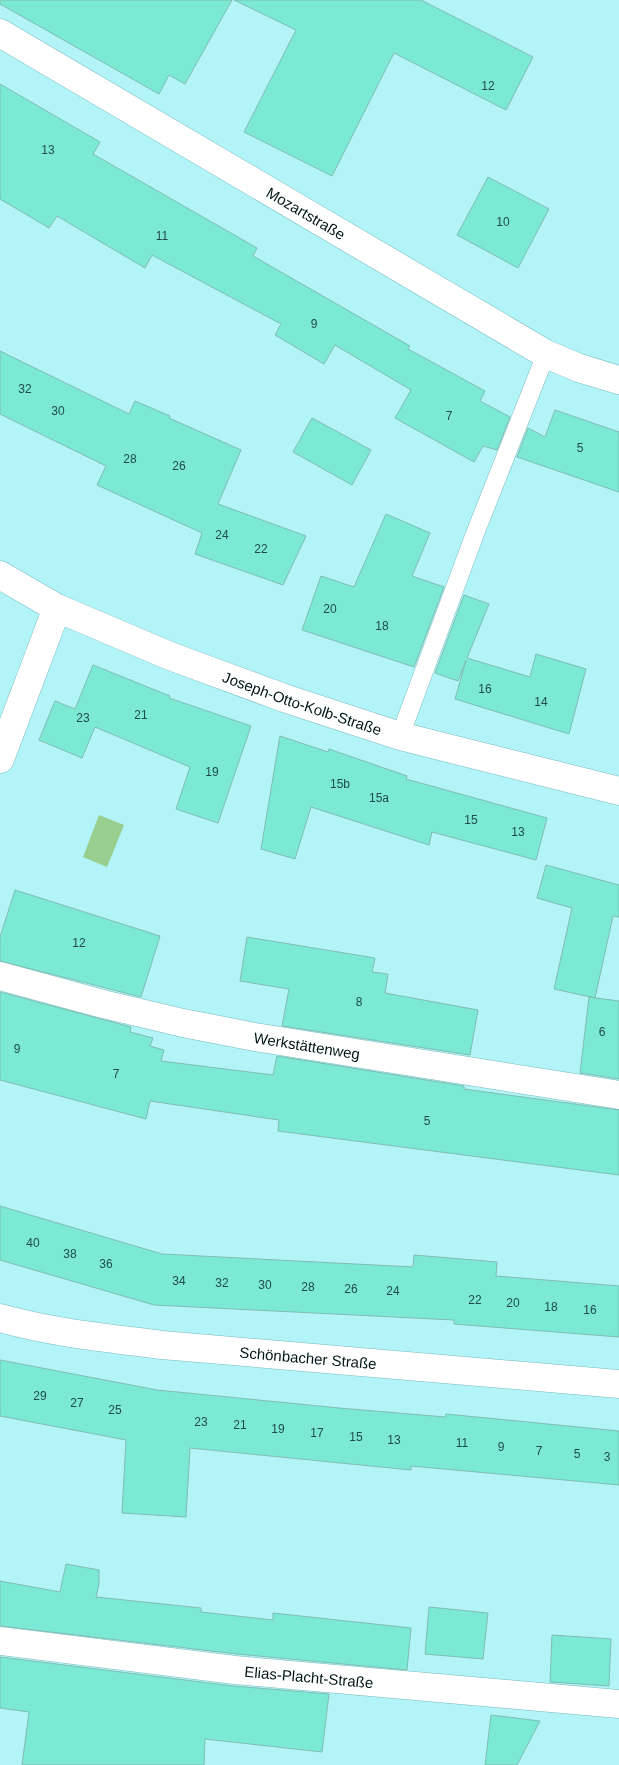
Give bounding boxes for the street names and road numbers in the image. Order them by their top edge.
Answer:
street label: Mozartstraße [264,183,348,243]
street label: Joseph-Otto-Kolb-Straße [221,668,384,738]
street label: Werkstättenweg [253,1028,361,1062]
street label: Schönbacher Straße [239,1343,377,1372]
street label: Elias-Placht-Straße [244,1662,374,1691]

